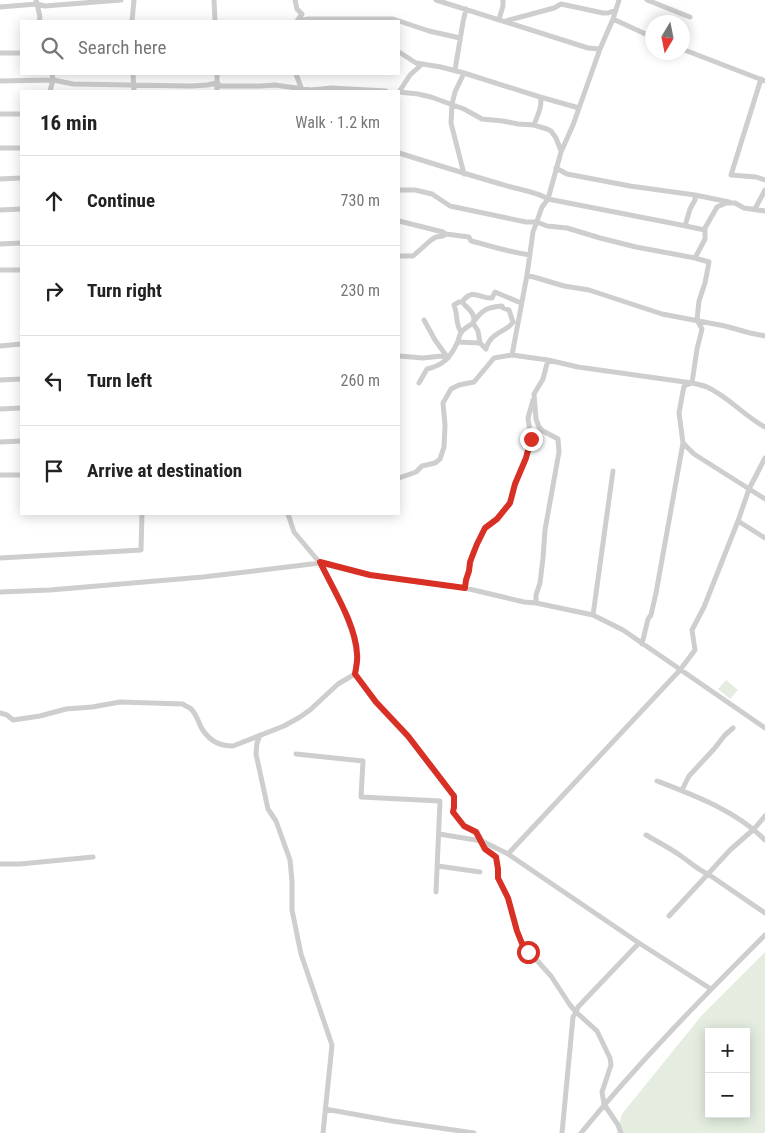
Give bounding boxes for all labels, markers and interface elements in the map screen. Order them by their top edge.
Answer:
north arrow [645,15,690,60]
search box [20,20,400,75]
icon: search [38,34,66,62]
text: Search here [78,36,166,59]
text: 16 min [40,111,97,135]
text: Walk · 1.2 km [295,113,380,132]
icon: ahead [40,187,68,215]
text: Continue [87,189,155,212]
text: 730 m [341,191,380,210]
icon: right [40,277,68,305]
text: Turn right [87,279,162,302]
text: 230 m [341,281,380,300]
icon: left [40,367,68,395]
text: Turn left [87,369,152,392]
text: 260 m [341,371,380,390]
route end [520,428,543,451]
icon: arrive [40,457,68,485]
text: Arrive at destination [87,459,242,482]
route start [517,941,540,964]
map controls [705,1028,750,1118]
button: + [705,1028,750,1073]
button: − [705,1073,750,1118]

